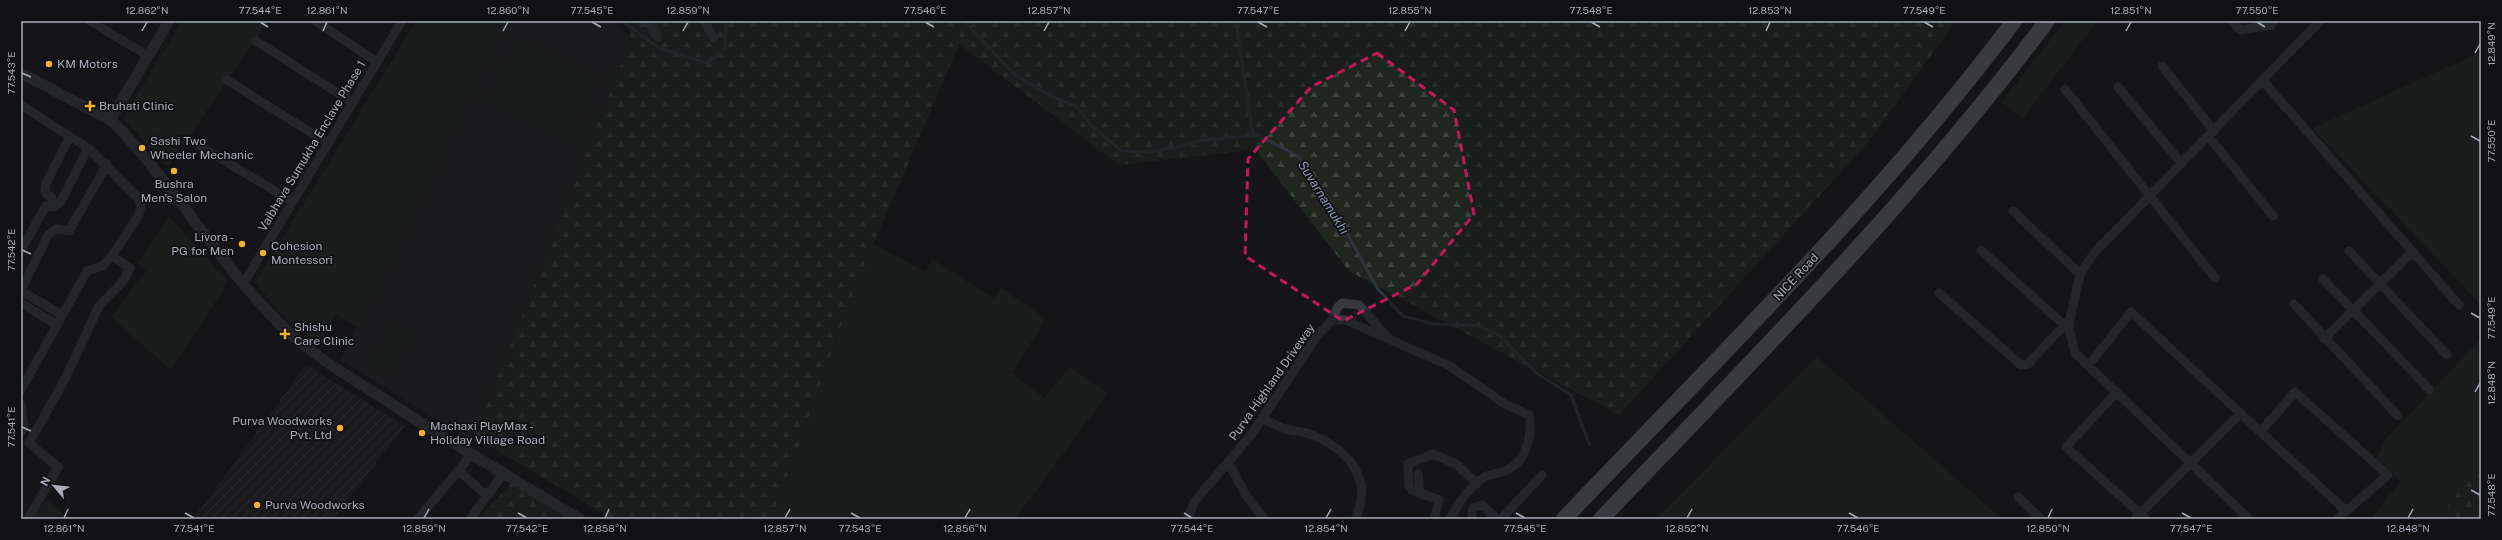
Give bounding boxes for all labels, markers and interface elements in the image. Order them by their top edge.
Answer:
text: 12.862°N [125,4,169,16]
text: 77.544°E [239,4,282,16]
text: 12.861°N [306,4,348,16]
text: 12.860°N [486,4,530,16]
text: 77.545°E [570,4,614,16]
text: 12.859°N [666,4,710,16]
text: 77.546°E [904,4,946,16]
text: 12.857°N [1027,4,1071,16]
text: 77.547°E [1237,4,1279,16]
text: 12.855°N [1388,4,1432,16]
text: 77.548°E [1569,4,1613,16]
text: 12.853°N [1748,4,1792,16]
text: 77.549°E [1903,4,1945,16]
text: 12.851°N [2110,4,2152,16]
text: 77.550°E [2236,4,2278,16]
text: 12.849°N [2485,22,2497,66]
text: 77.543°E [5,51,17,95]
place label: KM Motors [57,57,118,71]
street label: Vaibhava Sumukha Enclave Phase 1 [255,58,369,234]
marker: KM Motors [44,59,54,69]
place label: Bruhati Clinic [99,99,174,113]
marker: Bruhati Clinic [84,100,96,112]
text: 77.550°E [2485,120,2497,162]
place label: Sashi Two Wheeler Mechanic [150,134,253,162]
marker: Sashi Two Wheeler Mechanic [137,143,147,153]
water label: Suvarnamukhi [1295,158,1353,237]
marker: Bushra Men's Salon [169,166,179,176]
place label: Bushra Men's Salon [141,177,207,205]
text: 77.542°E [5,229,17,271]
place label: Livora - PG for Men [171,230,234,258]
marker: Livora - PG for Men [237,239,247,249]
place label: Cohesion Montessori [271,239,333,267]
marker: Cohesion Montessori [258,248,268,258]
street label: NICE Road [1771,250,1821,304]
text: 77.549°E [2485,297,2497,339]
place label: Shishu Care Clinic [294,320,354,348]
street label: Purva Highland Driveway [1226,320,1318,443]
marker: Shishu Care Clinic [279,328,291,340]
text: 12.848°N [2485,361,2497,405]
text: 77.541°E [5,407,17,447]
place label: Purva Woodworks Pvt. Ltd [232,414,332,442]
place label: Machaxi PlayMax - Holiday Village Road [430,419,545,447]
marker: Purva Woodworks Pvt. Ltd [335,423,345,433]
marker: Machaxi PlayMax - Holiday Village Road [417,428,427,438]
north arrow [34,466,74,506]
text: 77.548°E [2485,473,2497,517]
text: N [38,475,52,488]
place label: Purva Woodworks [265,498,365,512]
marker: Purva Woodworks [252,500,262,510]
text: 12.861°N [43,522,85,534]
text: 77.541°E [174,522,214,534]
text: 12.859°N [402,522,446,534]
text: 77.542°E [506,522,548,534]
text: 12.858°N [583,522,627,534]
text: 12.857°N [763,522,807,534]
text: 77.543°E [838,522,882,534]
text: 12.856°N [943,522,987,534]
text: 77.544°E [1171,522,1214,534]
text: 12.854°N [1304,522,1348,534]
text: 77.545°E [1503,522,1547,534]
text: 12.852°N [1665,522,1709,534]
text: 77.546°E [1837,522,1879,534]
text: 12.850°N [2026,522,2070,534]
text: 77.547°E [2170,522,2212,534]
text: 12.848°N [2386,522,2430,534]

